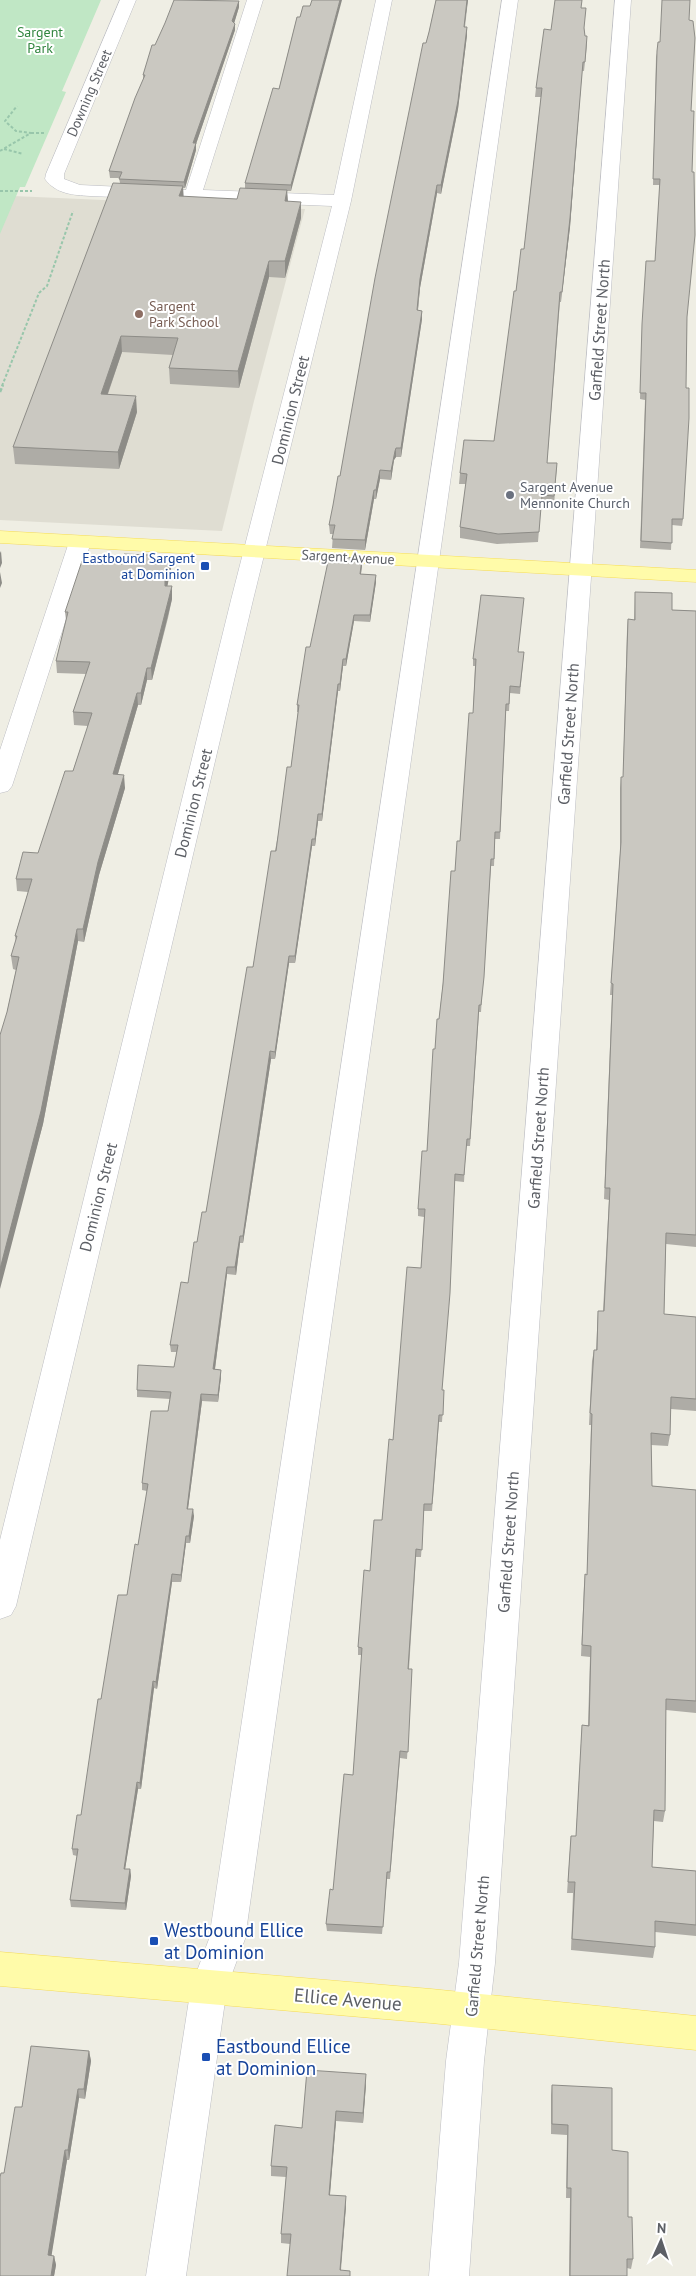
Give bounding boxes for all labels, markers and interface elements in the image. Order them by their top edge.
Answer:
park label: Sargent Park [17,23,63,57]
street label: Downing Street [63,47,116,139]
street label: Garfield Street North [584,258,614,402]
place label: Sargent Park School [149,297,219,331]
marker: Sargent Park School [133,308,145,320]
street label: Dominion Street [267,353,313,467]
place label: Sargent Avenue Mennonite Church [520,478,630,512]
marker: Sargent Avenue Mennonite Church [504,489,516,501]
street label: Sargent Avenue [301,546,395,568]
place label: Eastbound Sargent at Dominion [82,549,195,583]
marker: Eastbound Sargent at Dominion [199,560,211,572]
street label: Garfield Street North [553,662,583,806]
street label: Dominion Street [170,746,216,860]
street label: Garfield Street North [523,1066,553,1210]
street label: Dominion Street [75,1140,121,1254]
street label: Garfield Street North [493,1470,523,1614]
street label: Garfield Street North [461,1874,493,2018]
place label: Westbound Ellice at Dominion [164,1918,304,1964]
marker: Westbound Ellice at Dominion [148,1935,160,1947]
street label: Ellice Avenue [293,1982,403,2016]
place label: Eastbound Ellice at Dominion [216,2034,351,2080]
marker: Eastbound Ellice at Dominion [200,2051,212,2063]
north arrow [636,2216,686,2266]
text: N [657,2219,667,2237]

